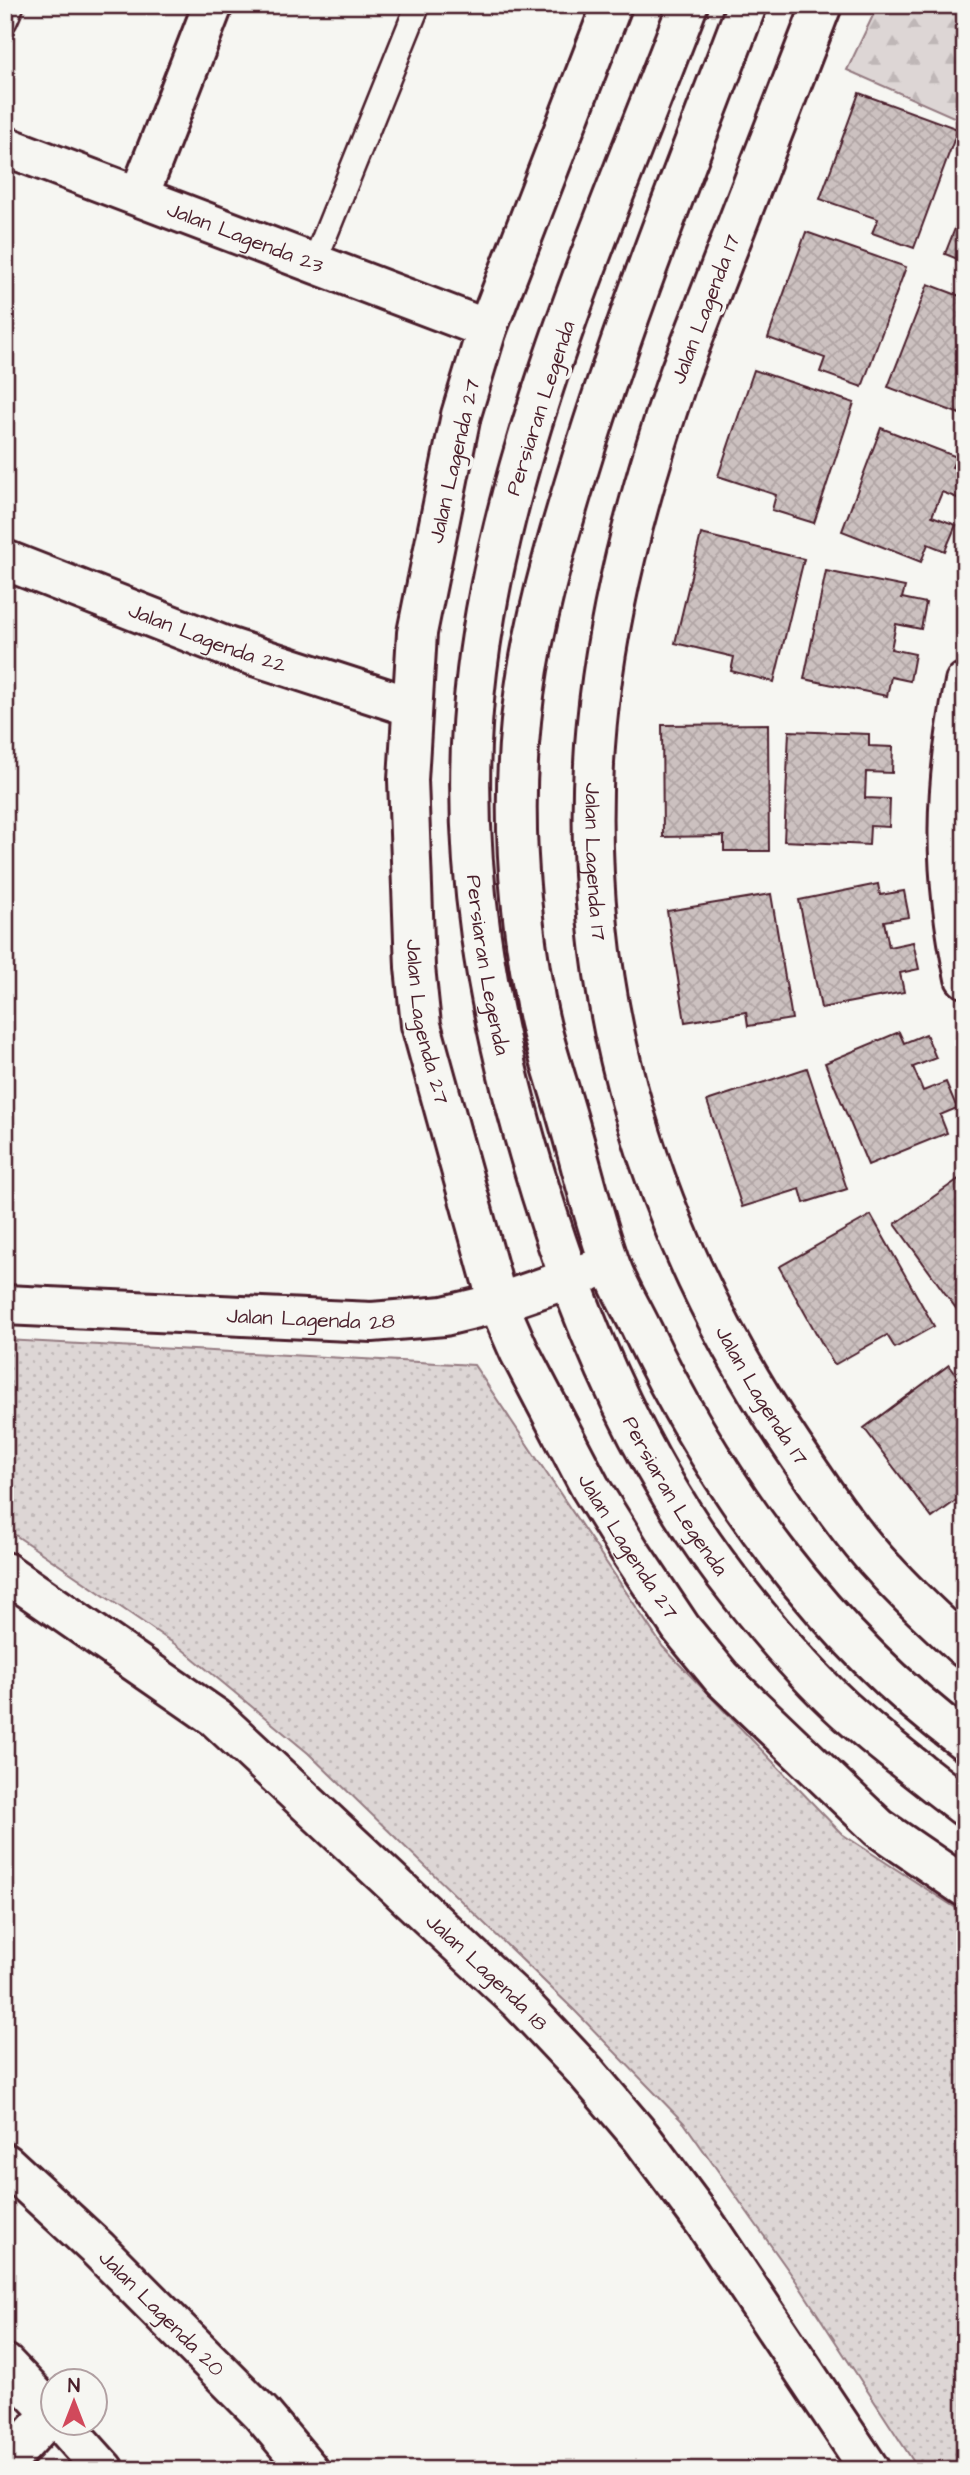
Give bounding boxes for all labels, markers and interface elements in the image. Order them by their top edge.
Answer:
street label: Jalan Lagenda 23 [163,195,328,281]
street label: Jalan Lagenda 17 [664,230,749,389]
street label: Persiaran Legenda [499,317,584,500]
street label: Jalan Lagenda 27 [422,376,489,546]
street label: Jalan Lagenda 22 [124,596,290,680]
street label: Jalan Lagenda 17 [576,782,614,942]
street label: Persiaran Legenda [459,874,517,1058]
street label: Jalan Lagenda 27 [399,939,456,1108]
street label: Jalan Lagenda 28 [226,1301,396,1337]
street label: Jalan Lagenda 17 [708,1321,815,1471]
street label: Persiaran Legenda [615,1411,735,1582]
street label: Jalan Lagenda 27 [571,1469,685,1625]
street label: Jalan Lagenda 18 [419,1907,554,2038]
street label: Jalan Lagenda 20 [92,2244,231,2383]
north arrow [38,2366,108,2436]
text: N [68,2373,80,2400]

